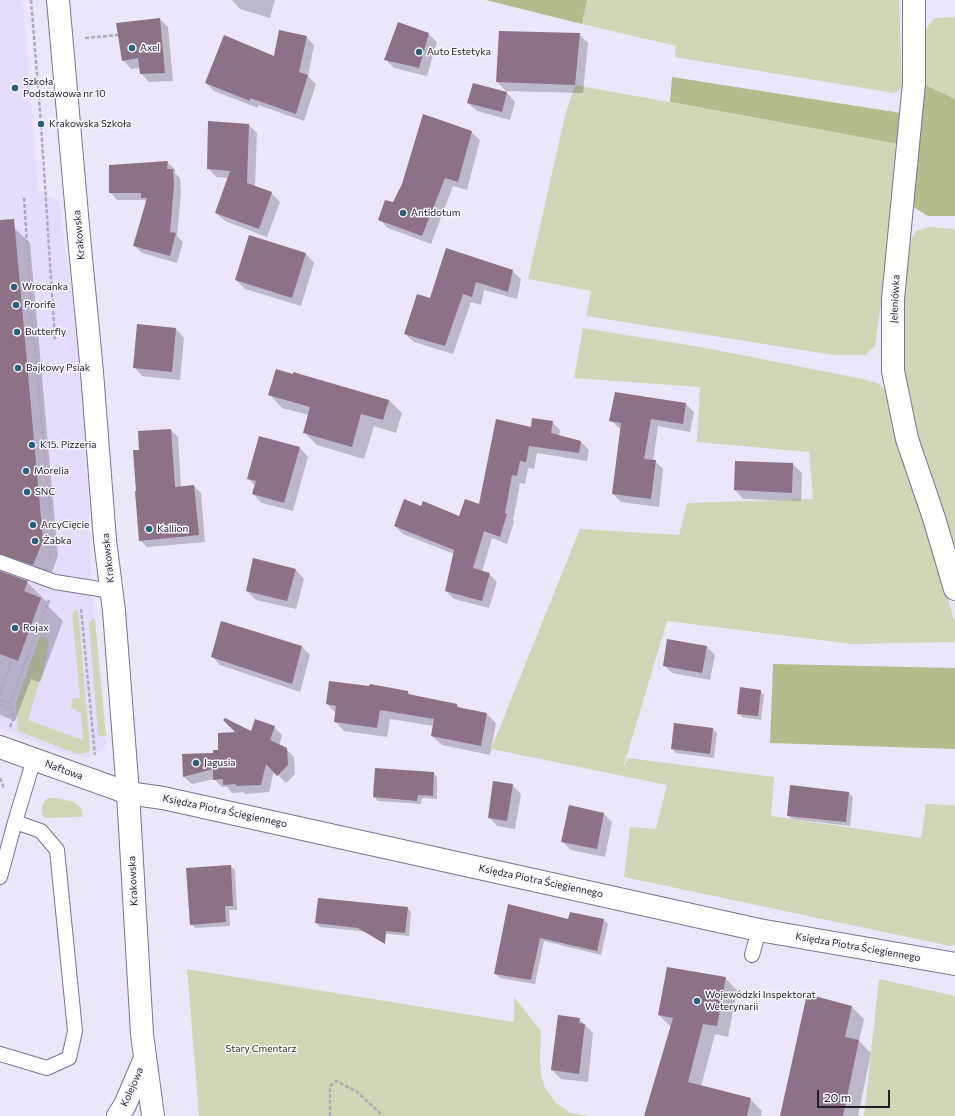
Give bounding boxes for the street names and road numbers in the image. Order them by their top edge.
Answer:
street label: Krakowska [71,210,87,260]
street label: Jeleniówka [888,274,902,324]
street label: Krakowska [99,533,117,583]
street label: Naftowa [43,758,85,782]
street label: Księdza Piotra Ściegiennego [162,792,288,830]
street label: Krakowska [126,856,140,906]
street label: Księdza Piotra Ściegiennego [478,862,604,900]
street label: Księdza Piotra Ściegiennego [795,930,921,964]
street label: Kolejowa [118,1066,146,1108]

